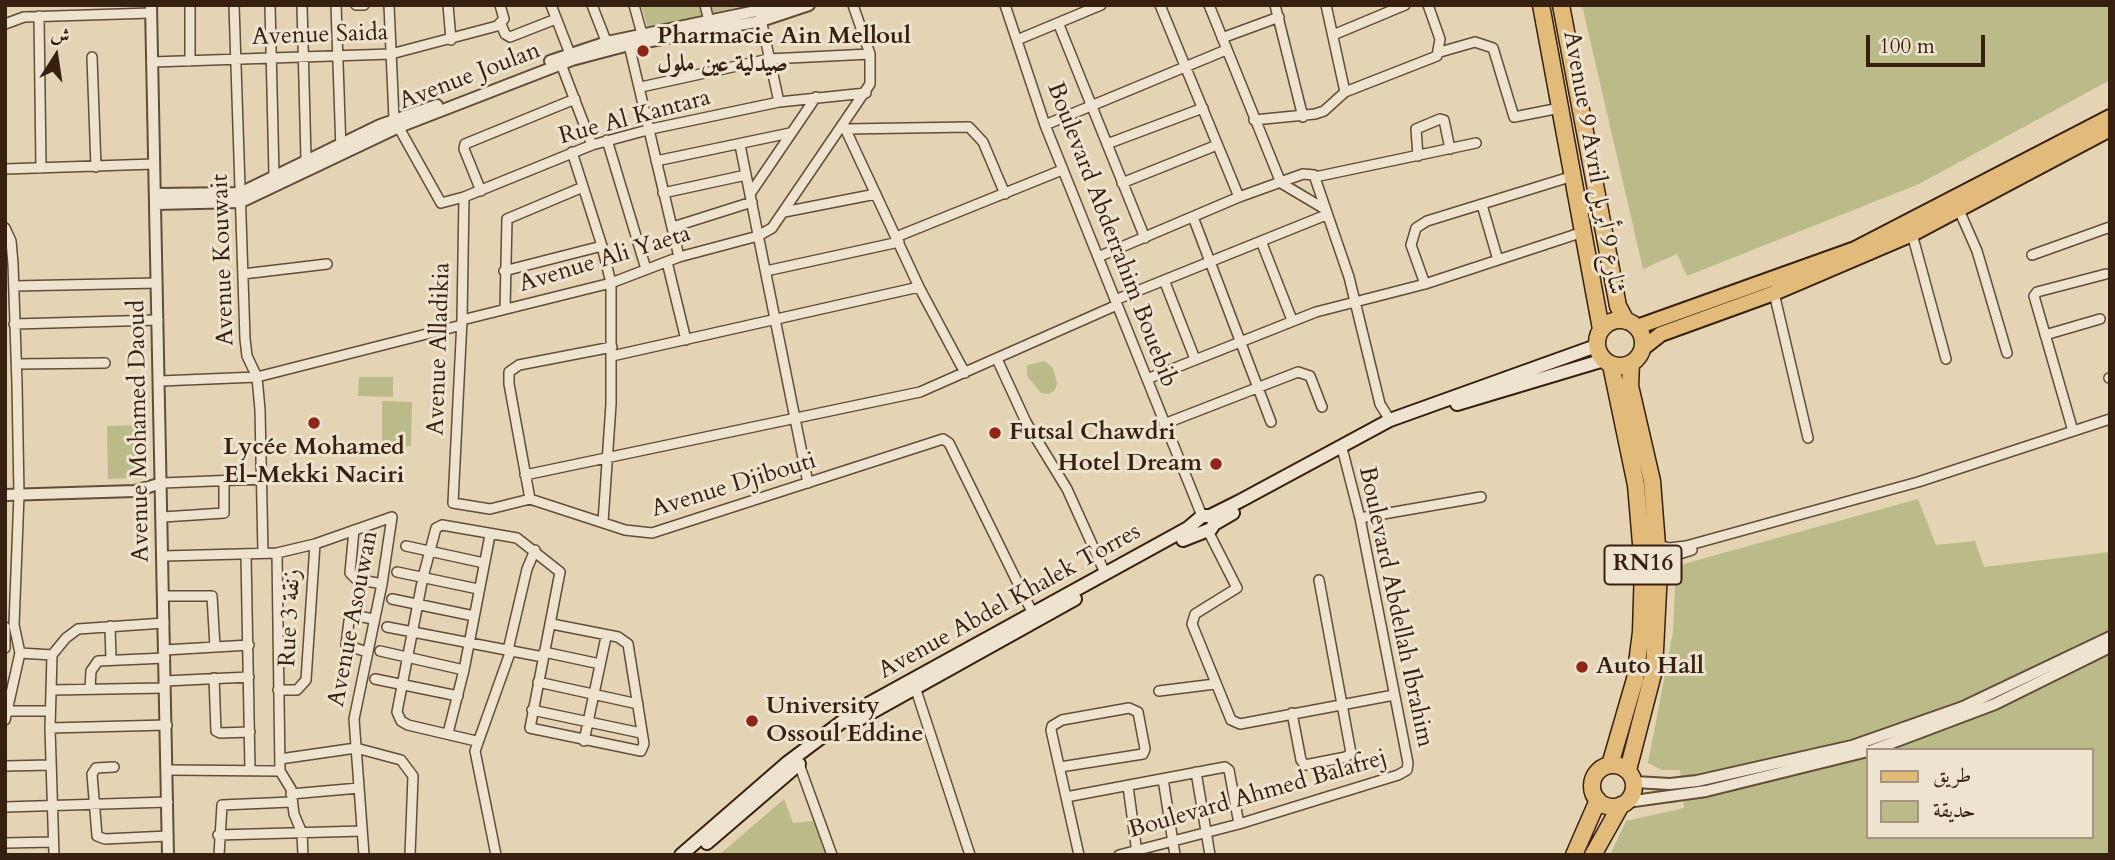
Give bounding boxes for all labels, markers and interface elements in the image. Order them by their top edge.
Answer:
street label: Avenue Saida [251,19,389,53]
north arrow [21,21,91,91]
text: ش [48,21,72,50]
scale bar [1870,21,1989,65]
place label: Pharmacie Ain Melloul صيدلية عين ملول [657,23,911,79]
street label: Avenue 9 Avril شارع 9 أبريل [1556,29,1630,297]
text: 100 m [1879,32,1935,61]
street label: Avenue Joulan [395,37,545,117]
marker: Pharmacie Ain Melloul صيدلية عين ملول [635,43,651,59]
street label: Boulevard Abderrahim Bouebib [1040,79,1182,391]
street label: Rue Al Kantara [556,84,714,152]
street label: Avenue Kouwait [207,173,241,347]
street label: Avenue Ali Yaeta [516,220,694,300]
street label: Avenue Alladikia [423,262,457,436]
street label: Avenue Mohamed Daoud [123,299,157,563]
marker: Lycée Mohamed El-Mekki Naciri [306,415,322,431]
place label: Futsal Chawdri [1009,419,1176,447]
marker: Futsal Chawdri [987,425,1003,441]
place label: Lycée Mohamed El-Mekki Naciri [223,434,405,490]
street label: Avenue Djibouti [648,447,820,525]
place label: Hotel Dream [1058,450,1202,478]
marker: Hotel Dream [1208,456,1224,472]
street label: Boulevard Abdellah Ibrahim [1351,464,1439,750]
street label: Avenue Abdel Khalek Torres [874,518,1146,686]
street label: Avenue Asouwan [323,529,385,709]
road number: RN16 [1604,545,1682,584]
street label: Rue 3 زنقة [274,568,308,668]
place label: Auto Hall [1596,653,1704,681]
marker: Auto Hall [1574,659,1590,675]
place label: University Ossoul Eddine [766,693,923,749]
marker: University Ossoul Eddine [744,713,760,729]
street label: Boulevard Ahmed Balafrej [1125,744,1391,846]
legend [1867,748,2094,839]
text: طريق [1933,761,1971,790]
text: حديقة [1933,796,1976,825]

